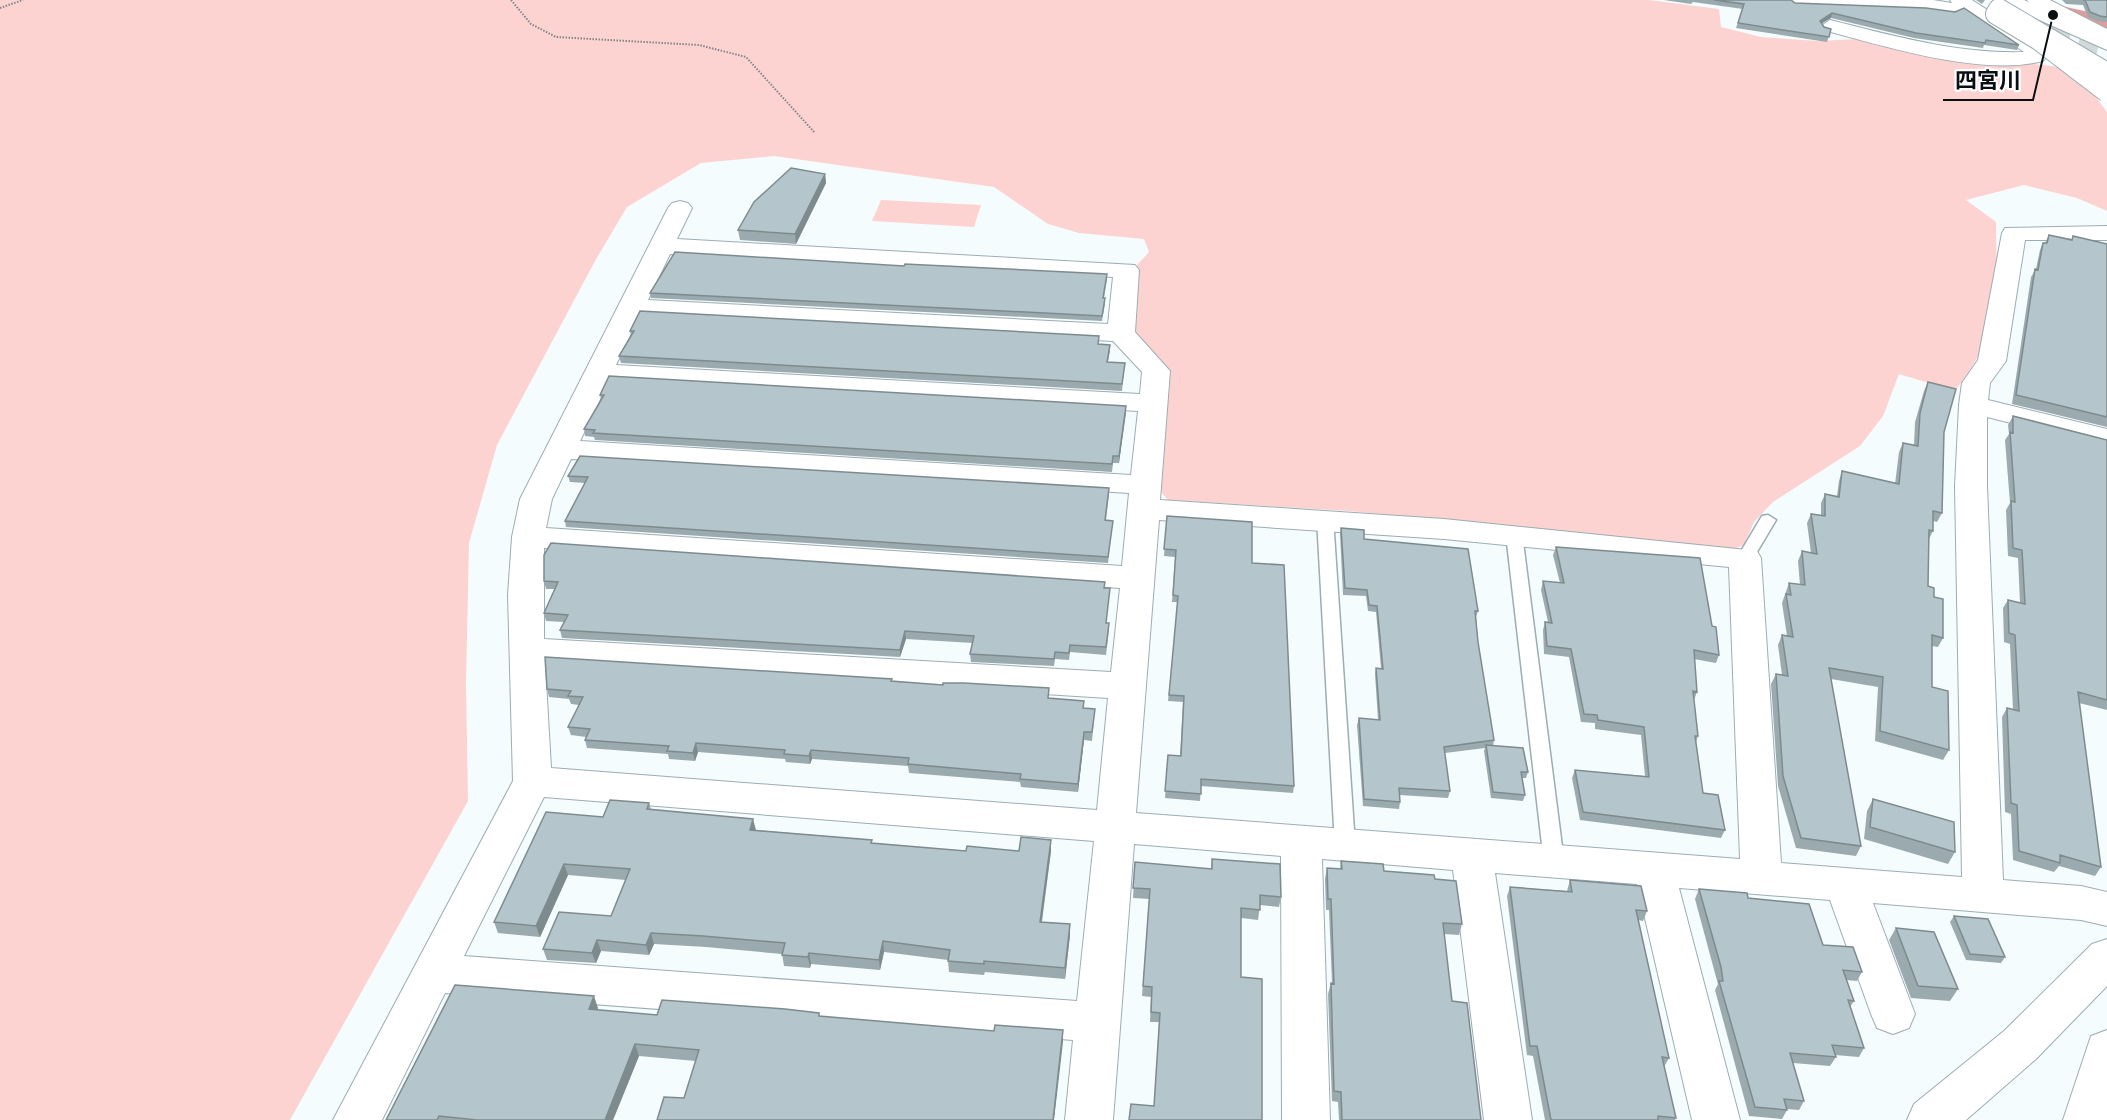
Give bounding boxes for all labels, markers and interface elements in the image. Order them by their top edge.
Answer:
callout: 四宮川 [1943,60,2033,100]
text: 四宮川 [1955,62,2021,95]

